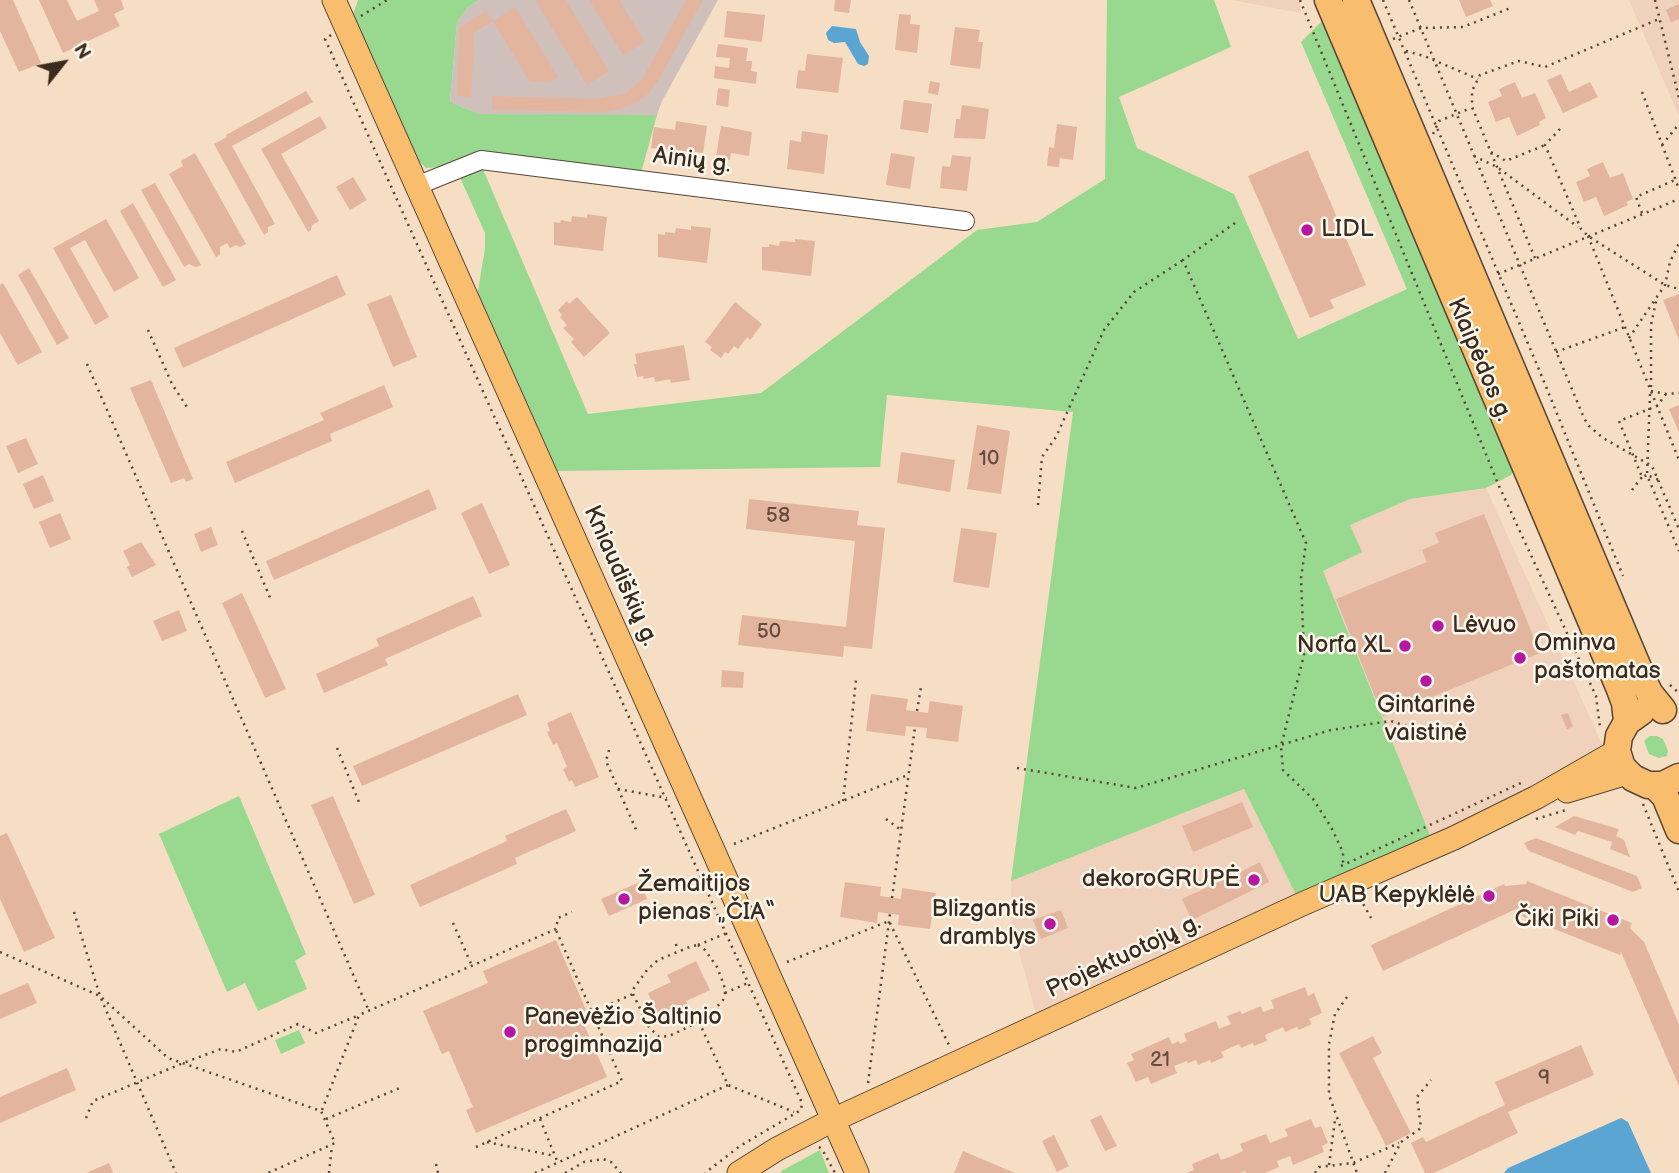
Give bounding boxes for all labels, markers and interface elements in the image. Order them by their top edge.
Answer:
north arrow [28,28,98,98]
text: N [68,40,95,64]
street label: Ainių g. [651,142,733,180]
place label: LIDL [1321,216,1374,244]
marker: LIDL [1299,222,1315,238]
street label: Klaipėdos g. [1440,294,1518,426]
house number: 10 [979,447,999,473]
street label: Kniaudiškių g. [576,501,664,651]
house number: 58 [766,504,790,530]
place label: Lėvuo [1452,612,1516,640]
marker: Lėvuo [1430,618,1446,634]
house number: 50 [757,620,781,646]
place label: Ominva paštomatas [1534,630,1661,686]
place label: Norfa XL [1297,632,1391,660]
marker: Norfa XL [1397,638,1413,654]
marker: Ominva paštomatas [1512,650,1528,666]
marker: Gintarinė vaistinė [1418,673,1434,689]
place label: Gintarinė vaistinė [1377,692,1475,748]
place label: dekoroGRUPĖ [1082,866,1240,894]
place label: Žemaitijos pienas „ČIA“ [638,871,775,927]
marker: dekoroGRUPĖ [1246,872,1262,888]
place label: UAB Kepyklėlė [1319,882,1475,910]
marker: UAB Kepyklėlė [1481,888,1497,904]
marker: Žemaitijos pienas „ČIA“ [616,891,632,907]
place label: Blizgantis dramblys [932,896,1036,952]
place label: Čiki Piki [1514,906,1599,934]
street label: Projektuotojų g. [1042,909,1206,1005]
marker: Čiki Piki [1605,912,1621,928]
marker: Blizgantis dramblys [1042,916,1058,932]
place label: Panevėžio Šaltinio progimnazija [524,1004,722,1060]
marker: Panevėžio Šaltinio progimnazija [502,1024,518,1040]
house number: 21 [1150,1048,1170,1074]
house number: 9 [1538,1066,1550,1092]

